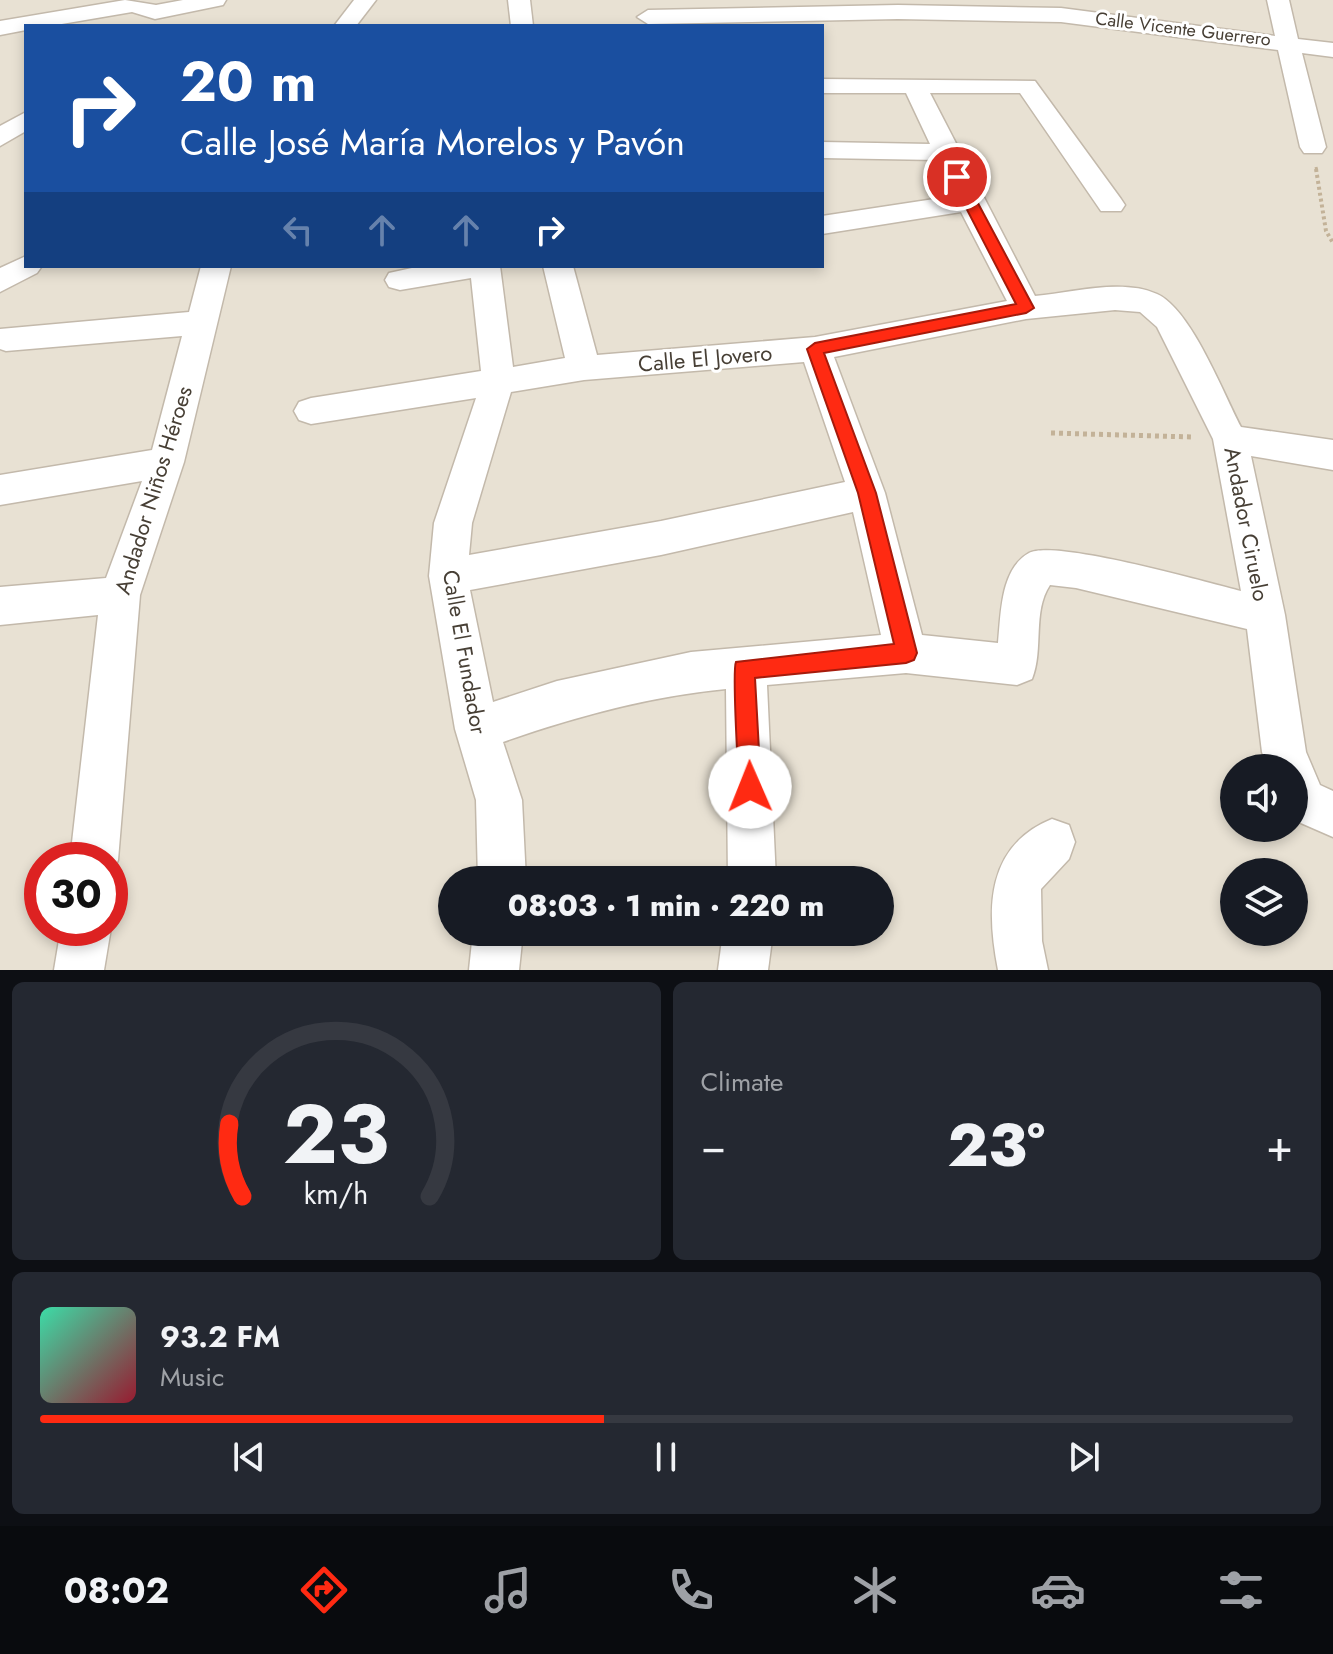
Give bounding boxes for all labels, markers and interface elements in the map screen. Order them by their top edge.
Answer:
street label: Calle Vicente Guerrero [1094,5,1272,53]
text: 20 m [180,41,317,122]
icon: right [48,56,152,160]
text: Calle José María Morelos y Pavón [180,116,685,168]
pin [923,143,991,211]
icon: arrive [935,155,979,199]
icon: left [276,208,320,252]
icon: ahead [360,208,404,252]
icon: ahead [444,208,488,252]
icon: right [528,208,572,252]
street label: Calle El Jovero [637,336,773,380]
street label: Andador Niños Héroes [106,382,200,598]
street label: Andador Ciruelo [1216,444,1278,604]
street label: Calle El Fundador [435,567,495,737]
position arrow [708,745,792,829]
map controls [1220,754,1308,946]
button: sound [1220,754,1308,842]
speed limit sign: 30 [24,842,128,946]
button: layers [1220,858,1308,946]
text: 08:03 · 1 min · 220 m [508,884,824,927]
text: Climate [701,1063,783,1101]
text: 23 [283,1074,389,1194]
text: 23° [947,1102,1045,1189]
text: − [701,1114,726,1178]
text: + [1266,1114,1293,1178]
text: km/h [304,1173,369,1215]
text: 93.2 FM [160,1315,280,1358]
text: Music [160,1358,224,1396]
icon: previous [227,1435,271,1479]
icon: pause [644,1435,688,1479]
icon: next [1062,1435,1106,1479]
icon: directions [296,1562,352,1618]
icon: music [480,1562,536,1618]
icon: phone [663,1562,719,1618]
icon: climate [847,1562,903,1618]
icon: car [1030,1562,1086,1618]
icon: filters [1213,1562,1269,1618]
text: 08:02 [64,1564,169,1616]

